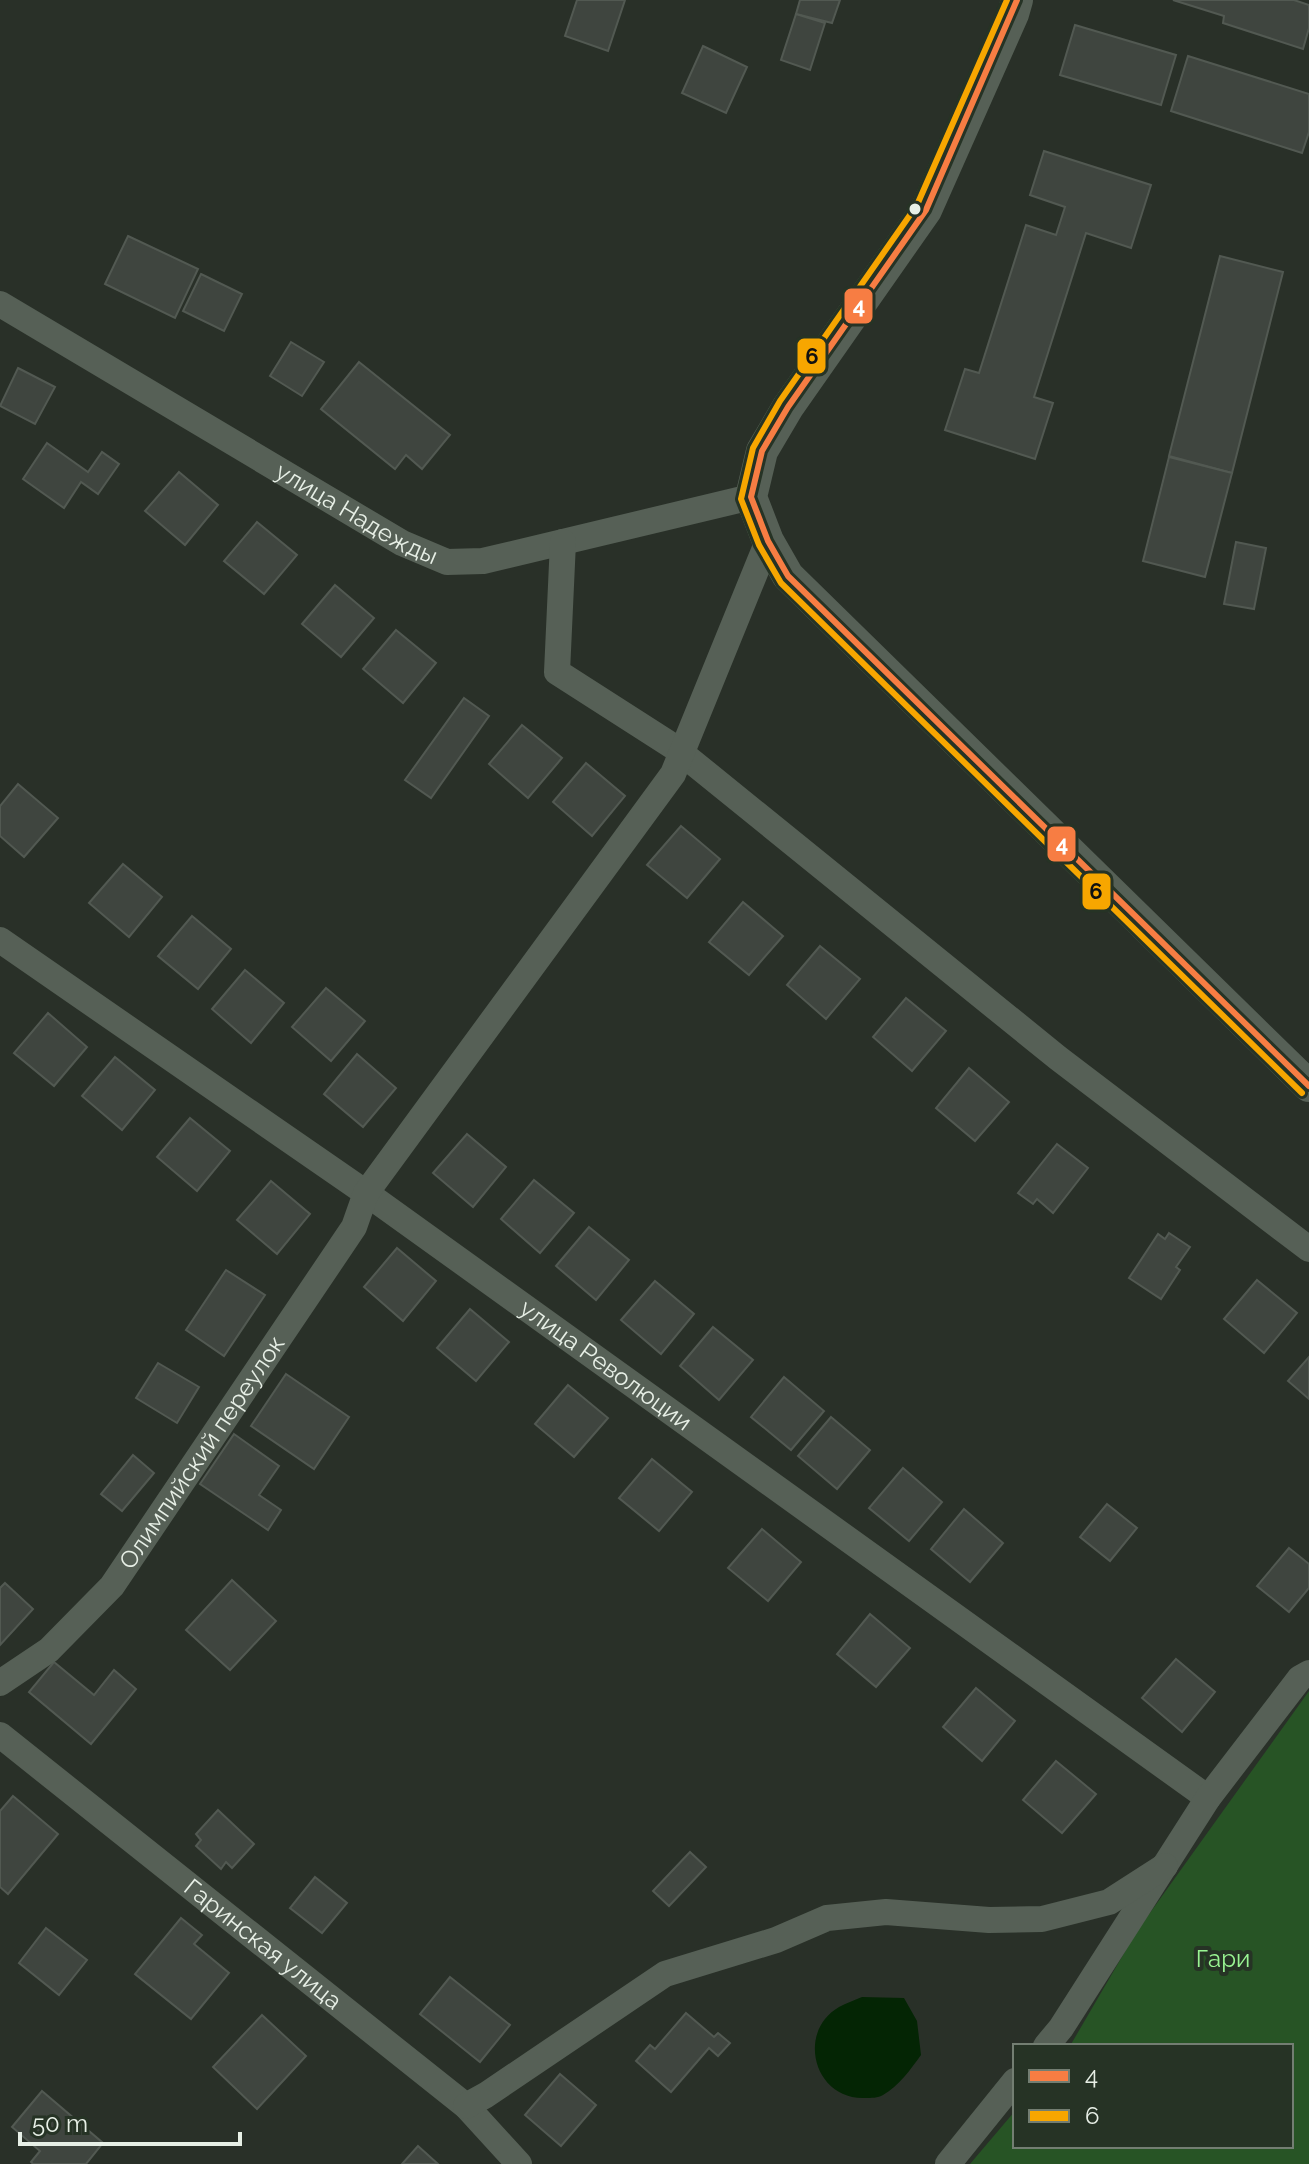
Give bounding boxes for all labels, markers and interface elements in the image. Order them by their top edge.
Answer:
unlabelled marker [907,201,923,217]
line badge: 4 [843,287,874,325]
text: 4 [853,293,865,319]
line badge: 6 [796,337,827,375]
text: 6 [805,343,819,369]
street label: улица Надежды [271,456,442,570]
line badge: 4 [1046,825,1077,863]
text: 4 [1056,831,1068,857]
line badge: 6 [1081,872,1112,911]
text: 6 [1089,878,1103,904]
street label: улица Революции [514,1293,698,1436]
street label: Олимпийский переулок [113,1330,291,1574]
street label: Гаринская улица [179,1872,348,2015]
park label: Гари [1196,1944,1250,1973]
legend [1013,2044,1293,2148]
text: 4 [1085,2061,1098,2090]
scale bar [20,2096,240,2146]
text: 6 [1085,2101,1099,2130]
text: 50 m [32,2109,88,2138]

